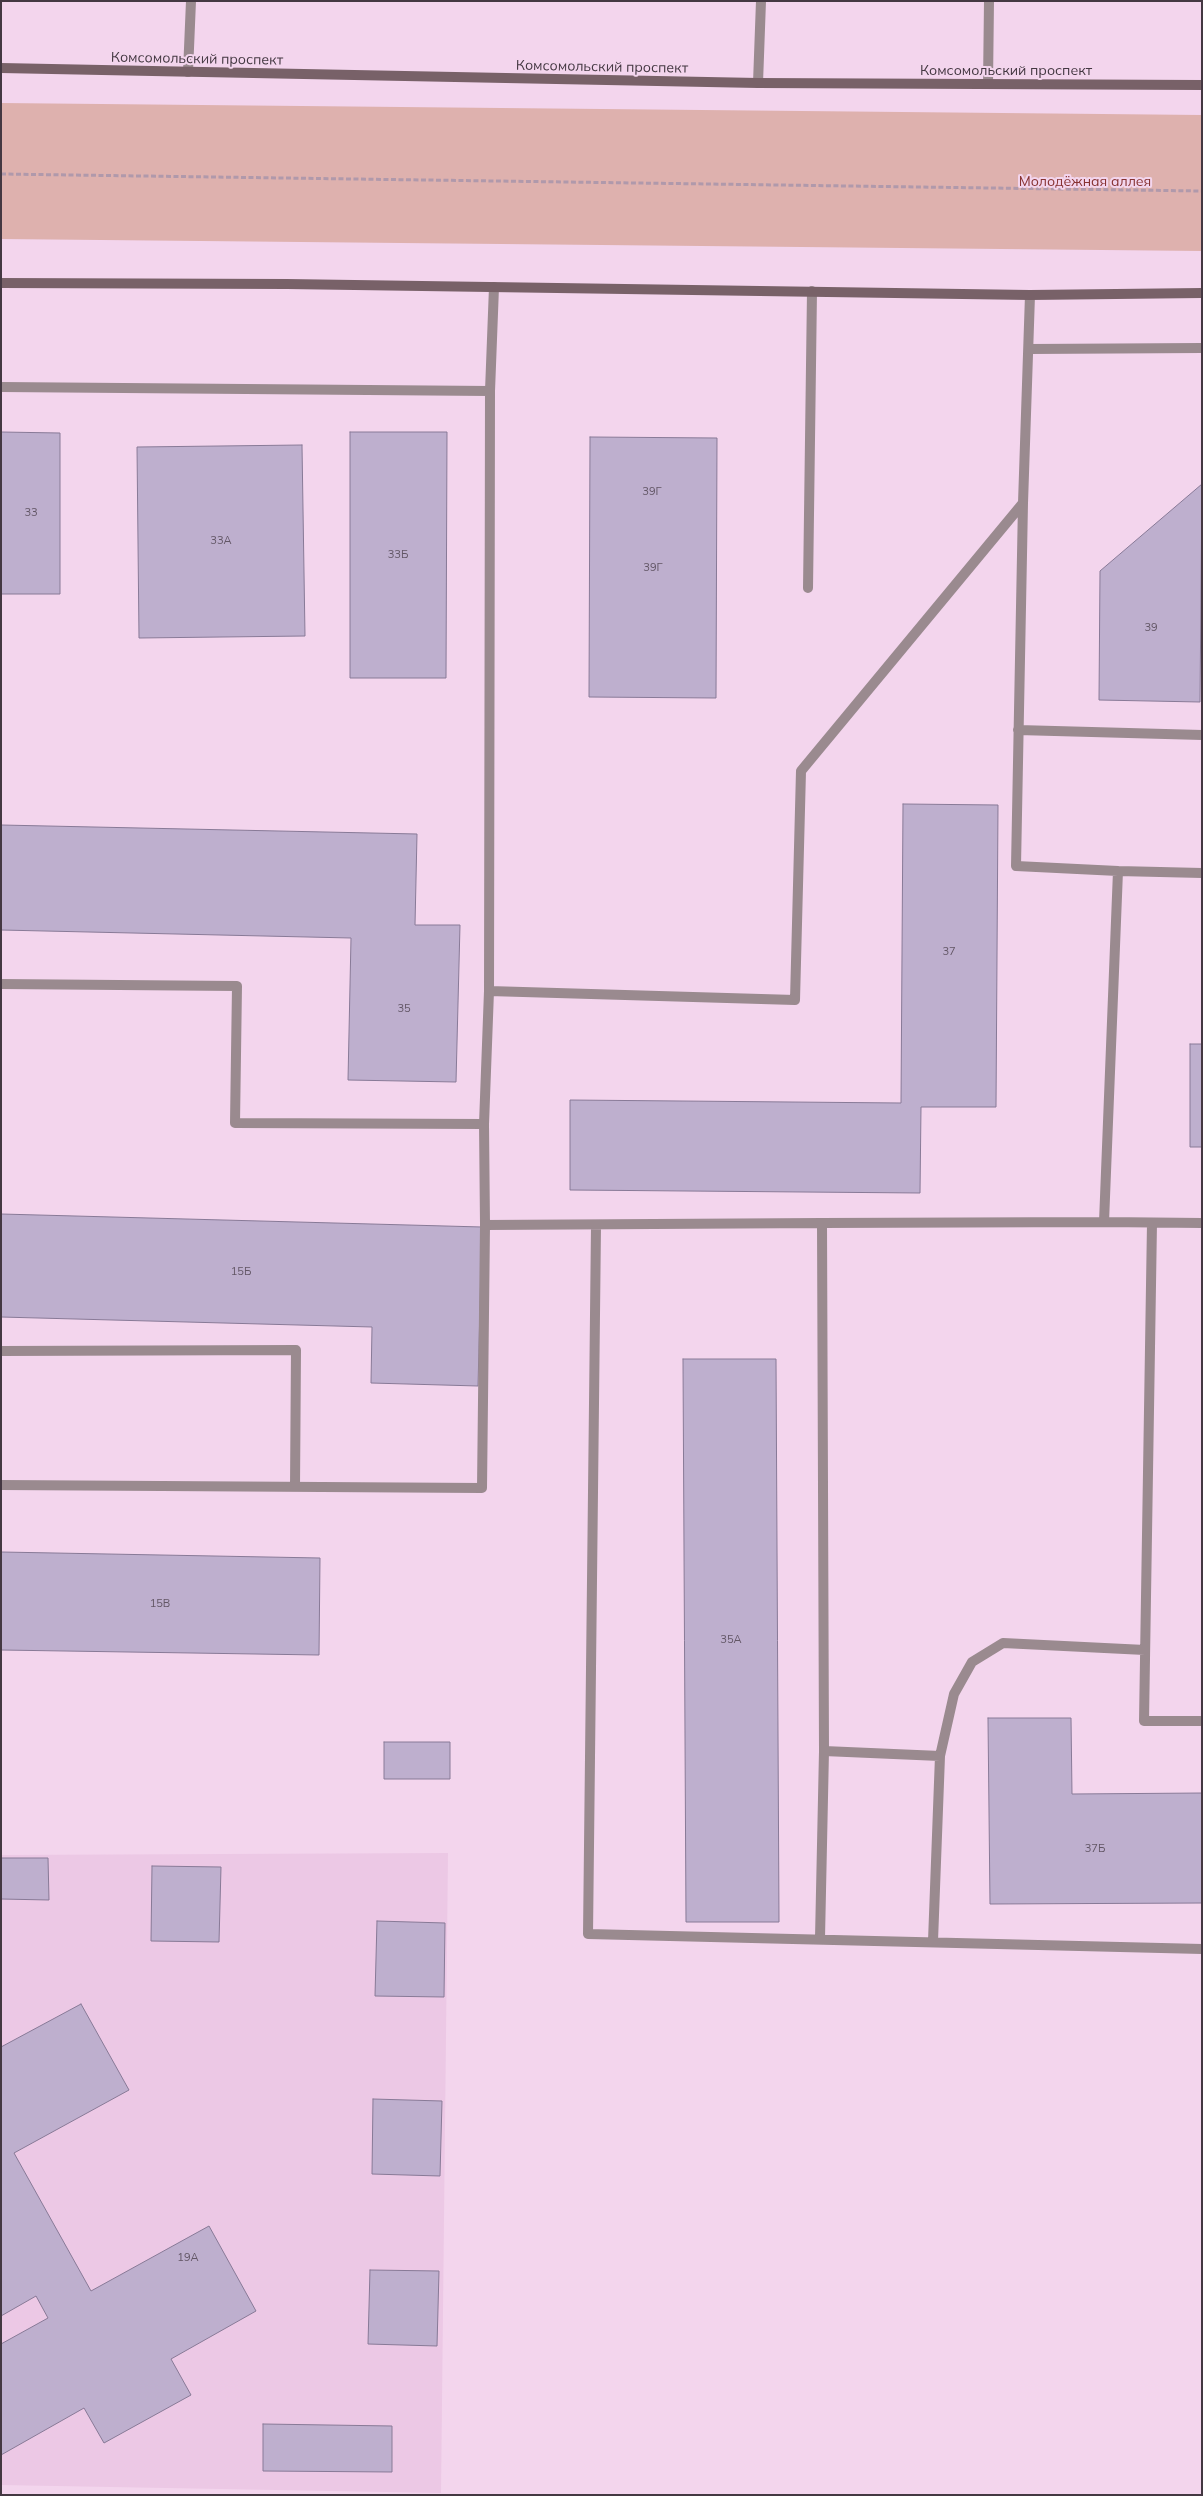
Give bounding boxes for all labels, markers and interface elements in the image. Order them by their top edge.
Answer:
street label: Комсомольский проспект [111,49,283,69]
street label: Комсомольский проспект [516,57,688,77]
street label: Комсомольский проспект [920,63,1092,79]
park label: Молодёжная аллея [1019,174,1151,190]
house number: 39Г [642,485,662,499]
house number: 33 [24,506,38,520]
house number: 33А [210,534,232,548]
house number: 33Б [388,548,408,562]
house number: 39Г [643,561,663,575]
house number: 39 [1144,621,1158,635]
house number: 37 [942,945,956,959]
house number: 35 [397,1002,411,1016]
house number: 15Б [231,1265,251,1279]
house number: 15В [150,1597,170,1611]
house number: 35А [720,1633,742,1647]
house number: 37Б [1085,1842,1105,1856]
house number: 19А [177,2251,199,2265]

